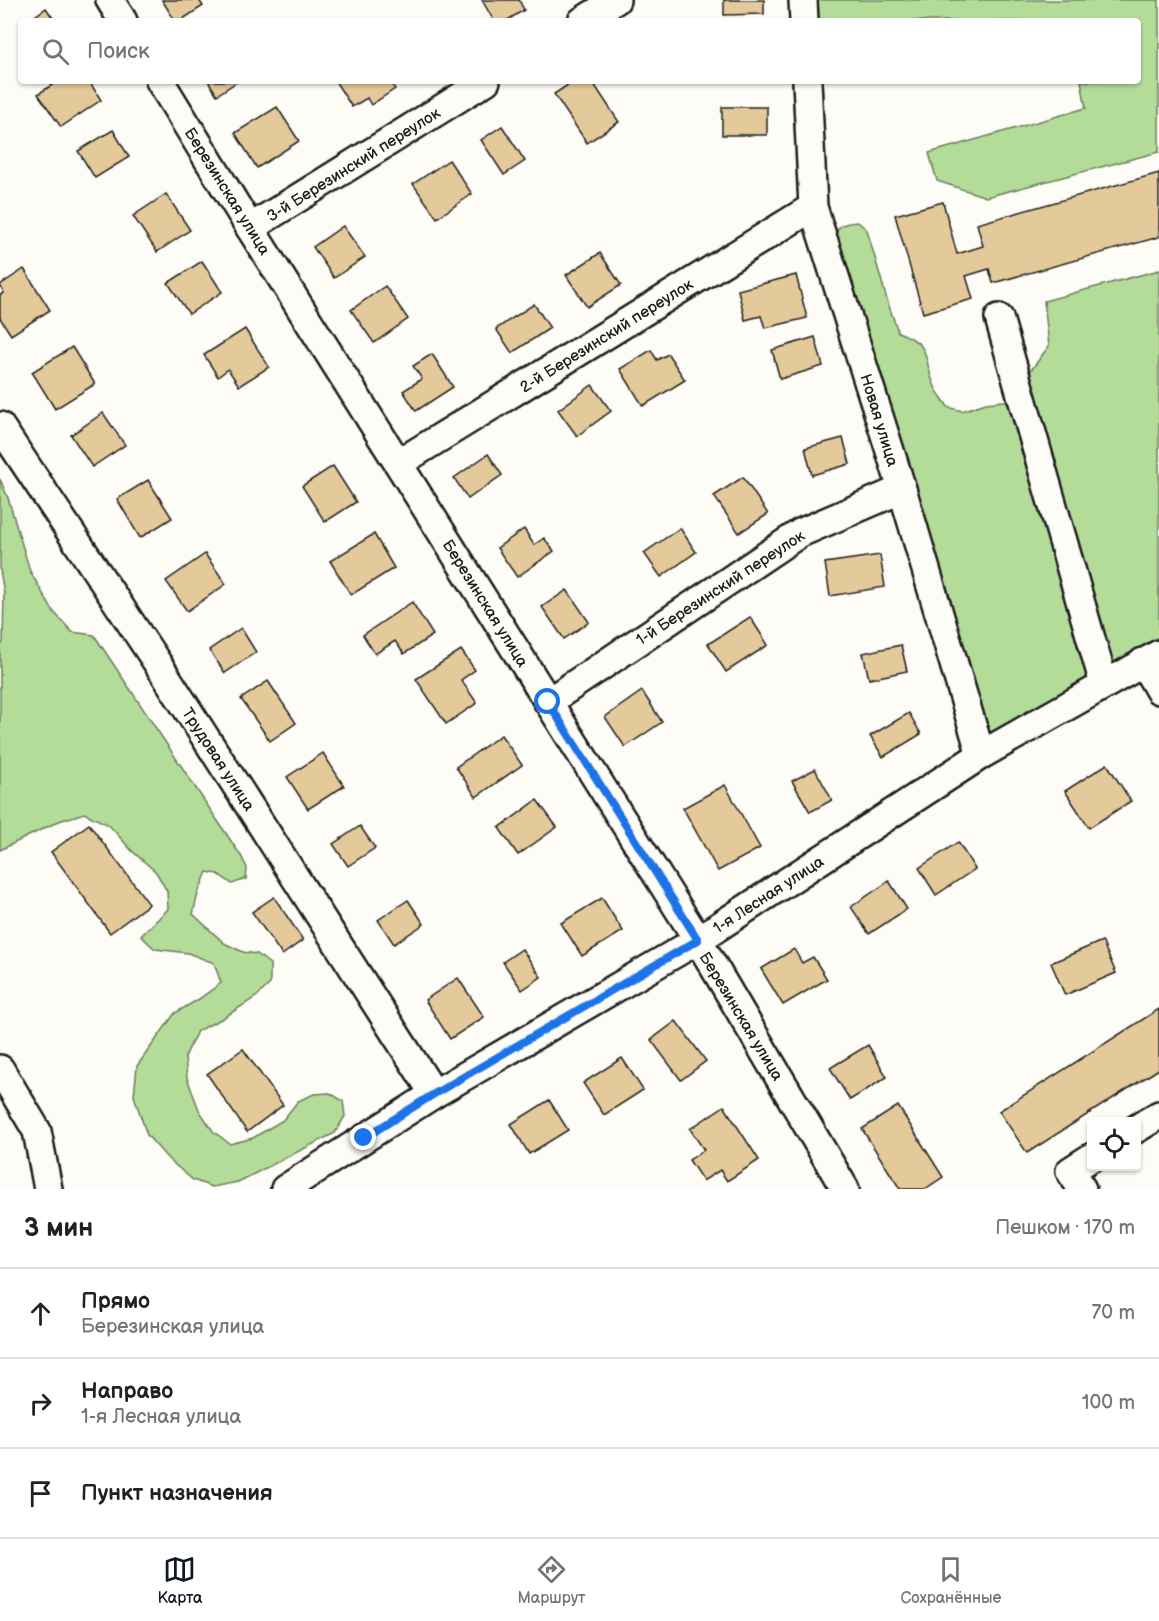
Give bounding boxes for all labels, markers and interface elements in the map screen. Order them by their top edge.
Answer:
search box [18,18,1141,84]
icon: search [39,35,72,68]
text: Поиск [87,38,150,65]
street label: 3-й Березинский переулок [264,104,444,227]
street label: Березинская улица [180,125,274,259]
street label: 2-й Березинский переулок [517,275,697,397]
street label: Новая улица [856,372,902,469]
street label: 1-й Березинский переулок [633,526,809,650]
street label: Березинская улица [438,537,532,671]
route start [534,688,560,714]
street label: Трудовая улица [177,705,258,815]
street label: 1-я Лесная улица [710,852,828,938]
street label: Березинская улица [695,949,787,1085]
map controls [1087,1117,1141,1171]
button: locate [1087,1117,1141,1171]
route end [350,1124,376,1150]
text: 3 мин [24,1213,93,1244]
text: Пешком · 170 m [995,1216,1135,1240]
text: Прямо [81,1288,150,1315]
icon: ahead [24,1297,57,1330]
text: 70 m [1091,1301,1135,1325]
text: Березинская улица [81,1315,264,1339]
text: Направо [81,1378,173,1405]
icon: right [24,1387,57,1420]
text: 100 m [1082,1391,1135,1415]
text: 1-я Лесная улица [81,1405,241,1429]
icon: arrive [24,1477,57,1510]
text: Пункт назначения [81,1480,273,1507]
tab: Карта [157,1553,203,1608]
tab: Маршрут [517,1553,585,1608]
tab: Сохранённые [900,1553,1002,1608]

